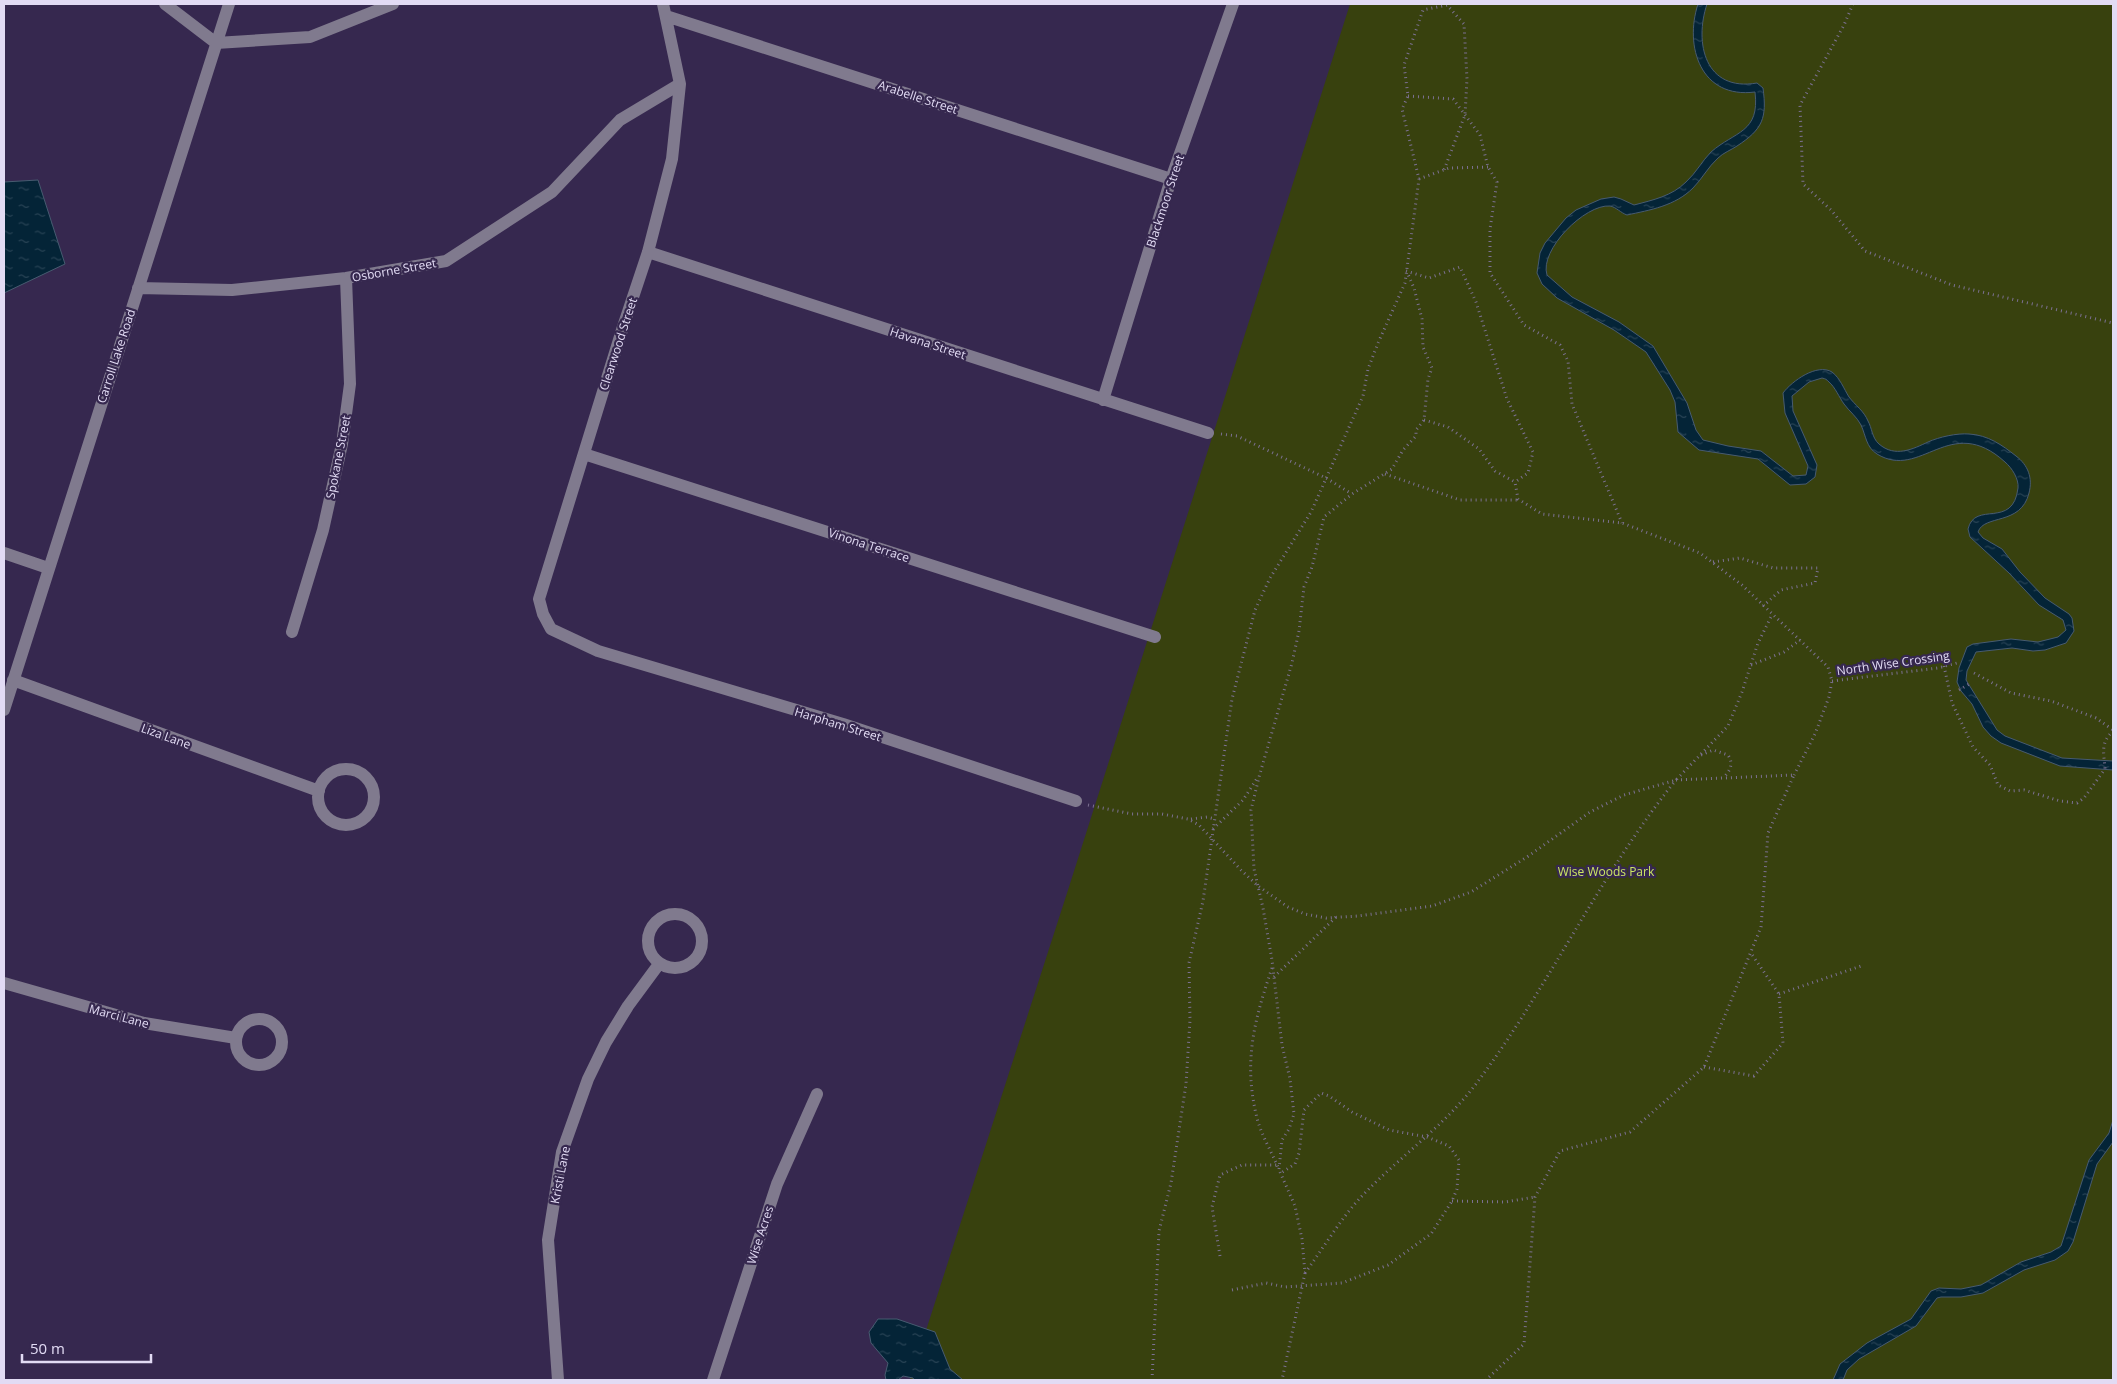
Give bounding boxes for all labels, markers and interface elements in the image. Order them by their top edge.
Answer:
street label: Arabelle Street [876,76,960,118]
street label: Blackmoor Street [1142,152,1188,250]
street label: Osborne Street [351,254,437,286]
street label: Clearwood Street [595,295,641,393]
street label: Carroll Lake Road [93,307,139,405]
street label: Havana Street [888,323,968,363]
street label: Spokane Street [322,414,354,500]
street label: Vinona Terrace [826,524,912,566]
street label: North Wise Crossing [1836,647,1951,679]
street label: Harpham Street [793,703,883,745]
street label: Liza Lane [139,719,193,753]
park label: Wise Woods Park [1558,863,1655,880]
street label: Marci Lane [87,1000,151,1032]
street label: Kristi Lane [546,1144,574,1205]
street label: Wise Acres [743,1203,777,1266]
scale bar [22,1332,151,1364]
text: 50 m [30,1338,65,1358]

